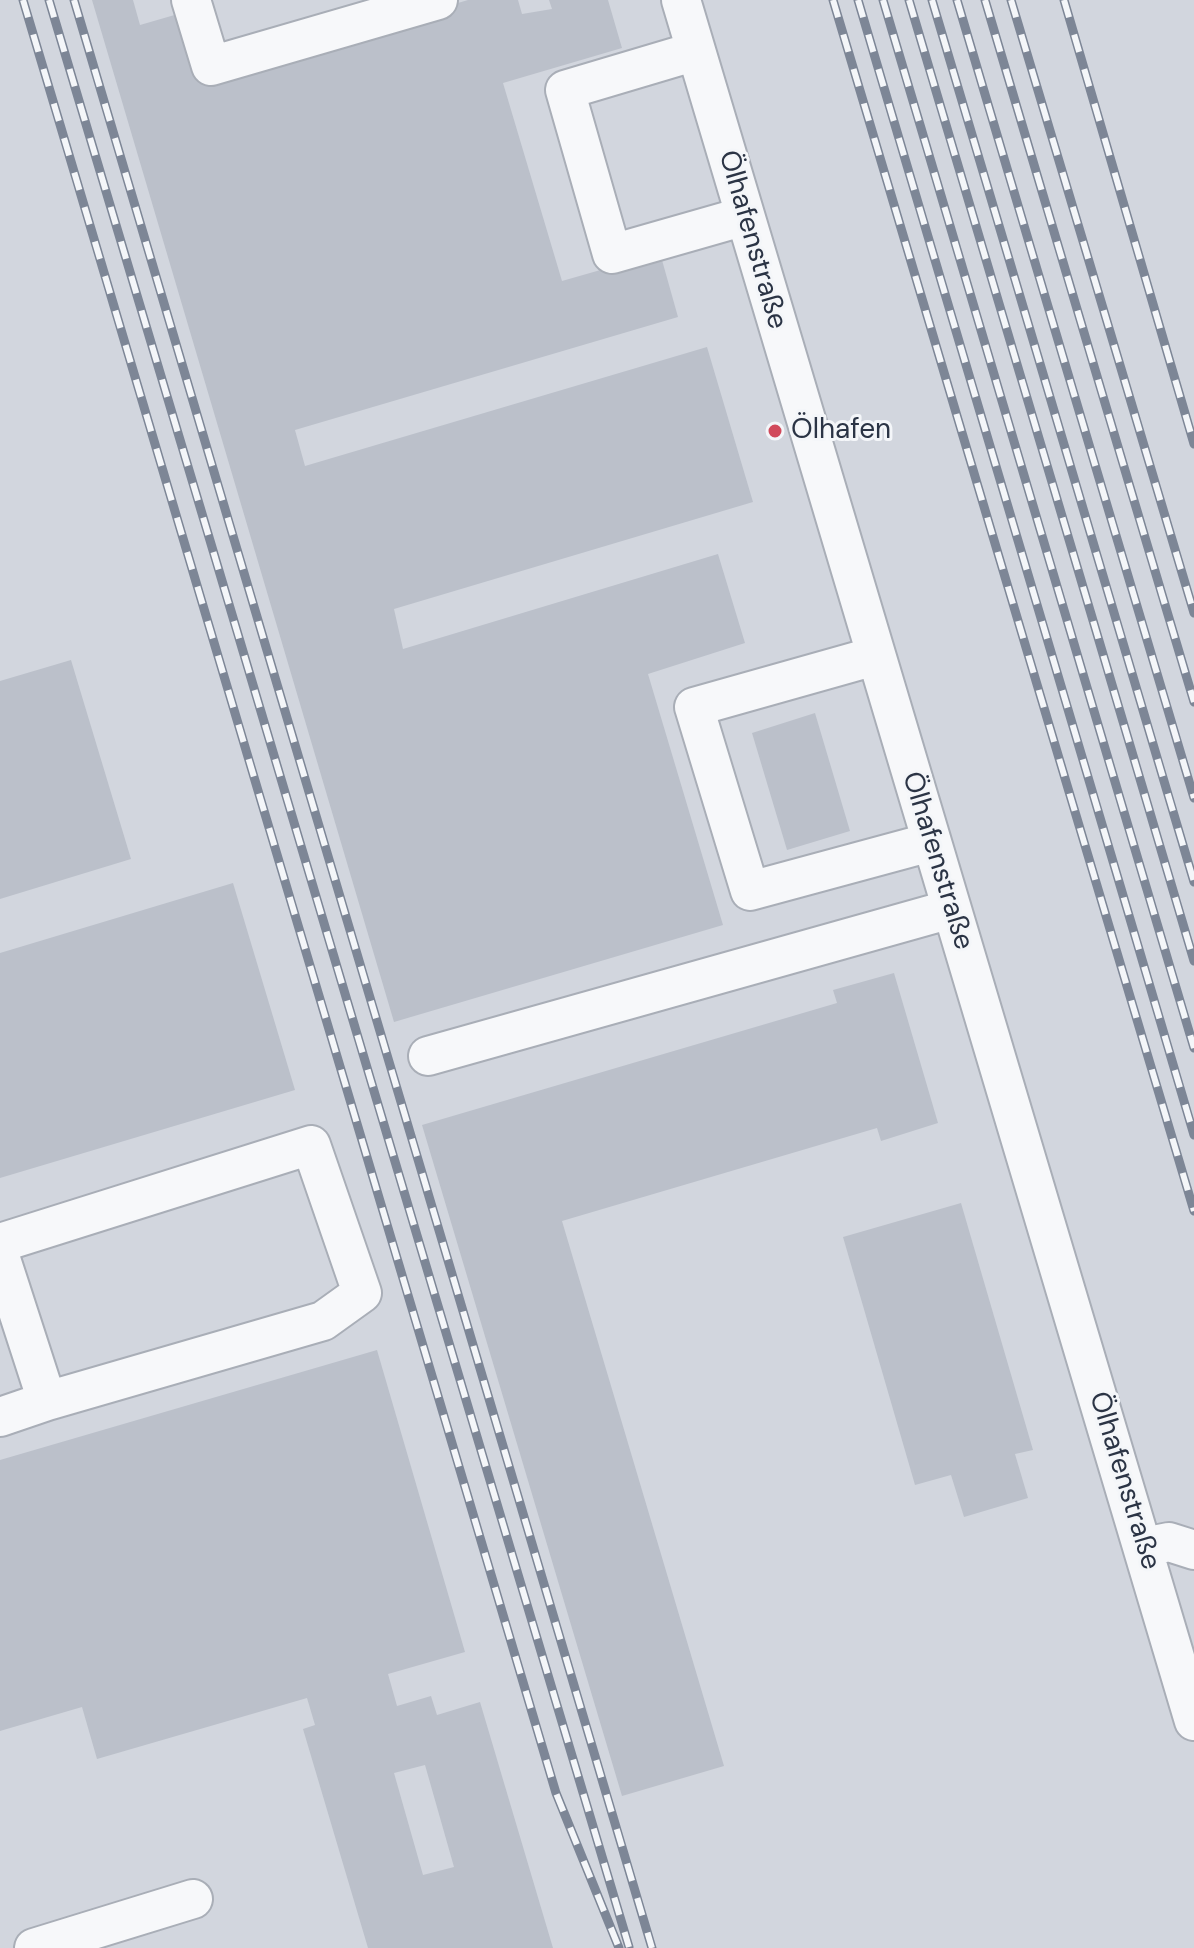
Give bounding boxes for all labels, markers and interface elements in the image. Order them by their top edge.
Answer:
street label: Ölhafenstraße [710,147,794,333]
place label: Ölhafen [791,414,891,448]
marker: Ölhafen [766,422,784,440]
street label: Ölhafenstraße [894,768,980,954]
street label: Ölhafenstraße [1081,1388,1167,1574]

